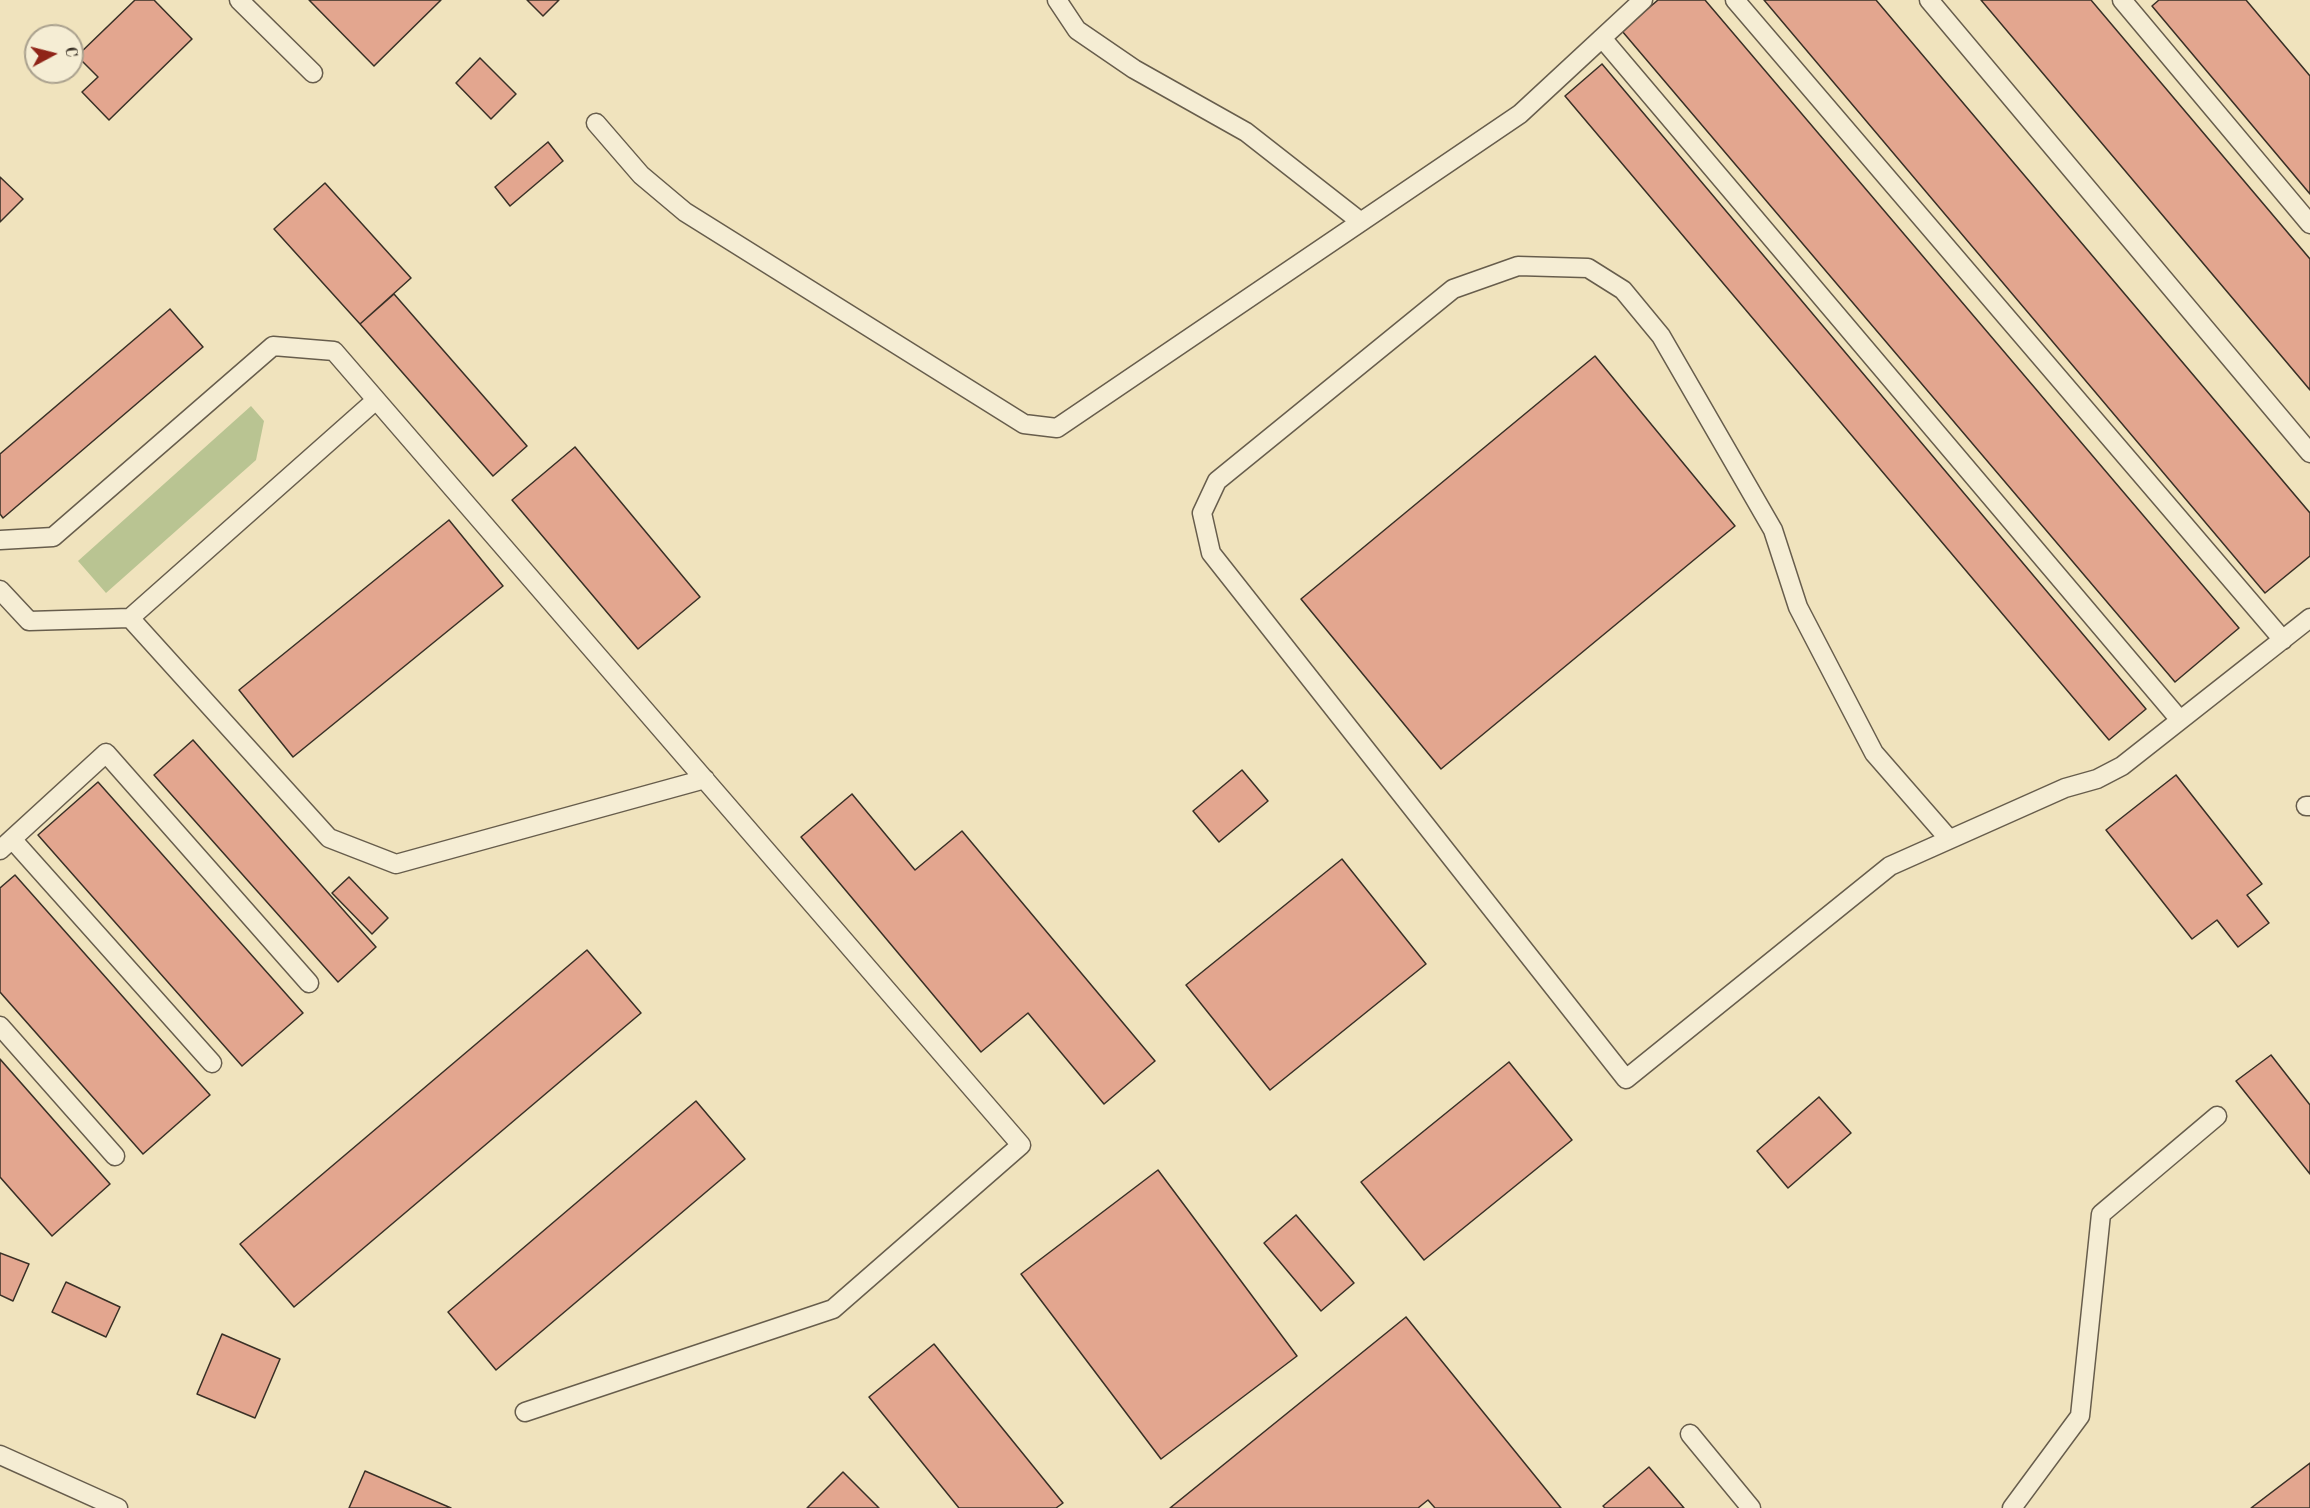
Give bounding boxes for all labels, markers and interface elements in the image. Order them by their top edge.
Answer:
north arrow [24,24,84,84]
text: С [61,46,78,58]

